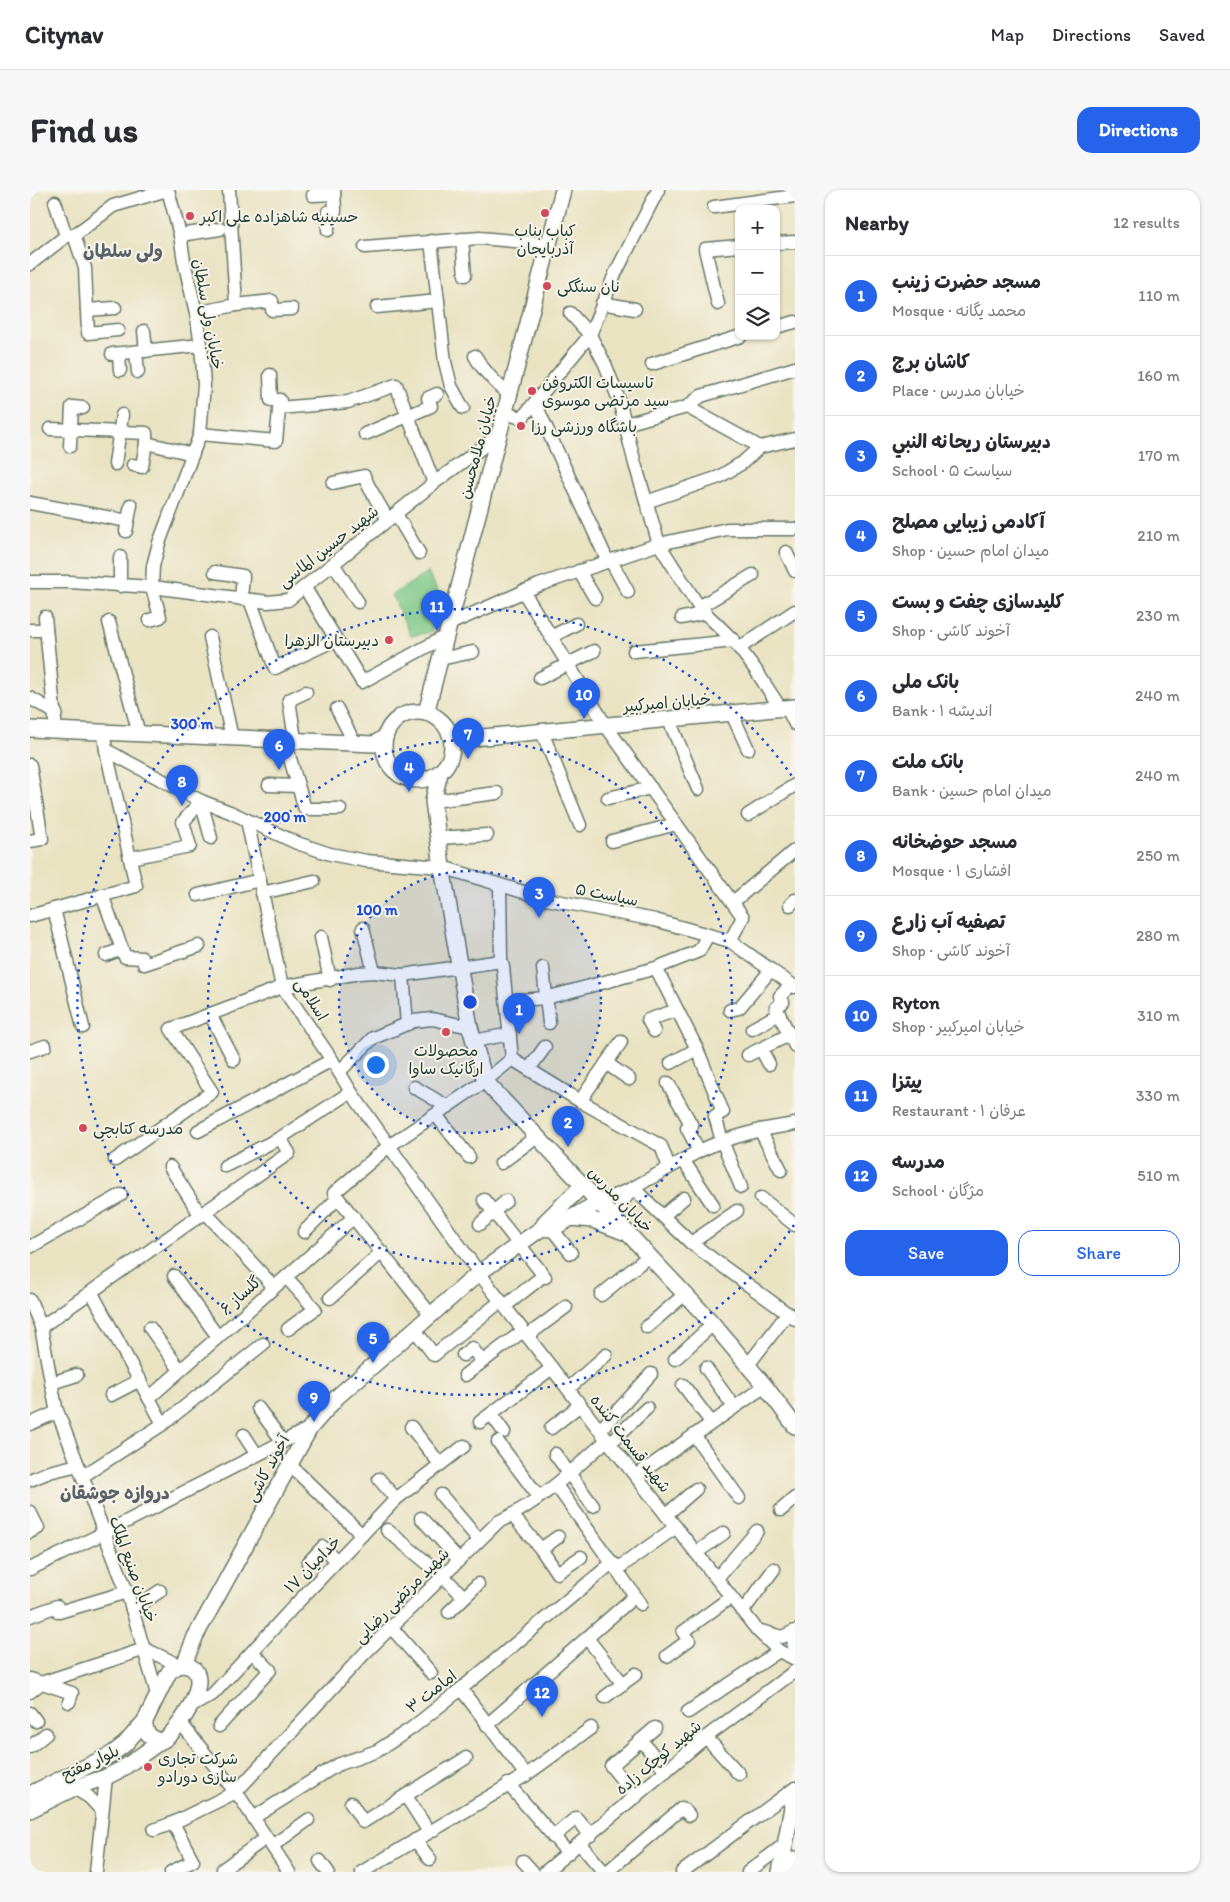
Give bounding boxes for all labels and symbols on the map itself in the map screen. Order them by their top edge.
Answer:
place label: حسینیه شاهزاده علی اکبر [198,207,359,227]
marker: کباب بناب آذربایجان [539,207,551,219]
marker: حسینیه شاهزاده علی اکبر [184,210,196,222]
place label: کباب بناب آذربایجان [514,221,576,258]
district label: ولی سلطان [83,240,163,263]
street label: خیابان ولی سلطان [188,257,228,371]
place label: نان سنگکی [557,277,620,297]
marker: نان سنگکی [541,280,553,292]
place label: تاسیسات الکتروفن سید مرتضی موسوی [542,373,669,411]
marker: تاسیسات الکتروفن سید مرتضی موسوی [526,385,538,397]
street label: خیابان ملامحسن [455,393,500,501]
place label: باشگاه ورزشی رزا [531,417,637,437]
marker: باشگاه ورزشی رزا [515,420,527,432]
street label: شهید حسین الماسی [274,501,383,592]
pin: 11 [421,590,453,631]
place label: دبیرستان الزهرا [284,631,379,650]
marker: دبیرستان الزهرا [383,634,395,646]
pin: 10 [568,678,600,719]
street label: خیابان امیرکبیر [620,689,712,716]
text: 300 m [171,715,214,733]
pin: 7 [452,718,484,759]
pin: 6 [263,729,295,770]
pin: 4 [393,751,425,792]
pin: 8 [166,765,198,806]
text: 200 m [264,808,307,826]
pin: 3 [523,877,555,918]
street label: سیاست ۵ [574,879,640,910]
text: 100 m [356,901,398,919]
street label: اسلامی [290,974,332,1025]
centre of rings [461,993,479,1011]
pin: 1 [503,993,535,1034]
marker: محصولات ارگانیک ساوا [440,1026,452,1038]
place label: محصولات ارگانیک ساوا [408,1041,484,1078]
your location [363,1052,389,1078]
pin: 2 [552,1106,584,1147]
place label: مدرسه کتابچی [93,1119,183,1139]
marker: مدرسه کتابچی [77,1122,89,1134]
street label: خیابان مدرس [584,1162,657,1236]
street label: گلساز ۶ [216,1272,265,1319]
pin: 5 [357,1322,389,1363]
pin: 9 [298,1381,330,1422]
street label: شهید قسمت کننده [586,1390,675,1496]
street label: آخوند کاشی [241,1431,295,1505]
district label: دروازه جوشقان [60,1482,170,1504]
street label: خیابان صنیع الملک [104,1513,162,1626]
street label: خدامیان ۱۷ [280,1532,344,1597]
street label: شهید مرتضی رضایی [350,1544,454,1648]
street label: امامت ۳ [402,1666,460,1717]
pin: 12 [526,1676,558,1717]
street label: شهید کوچک زاده [612,1716,706,1799]
street label: بلوار مفتح [58,1741,123,1785]
place label: شرکت تجاری سازی دورادو [157,1749,238,1787]
marker: شرکت تجاری سازی دورادو [142,1761,154,1773]

